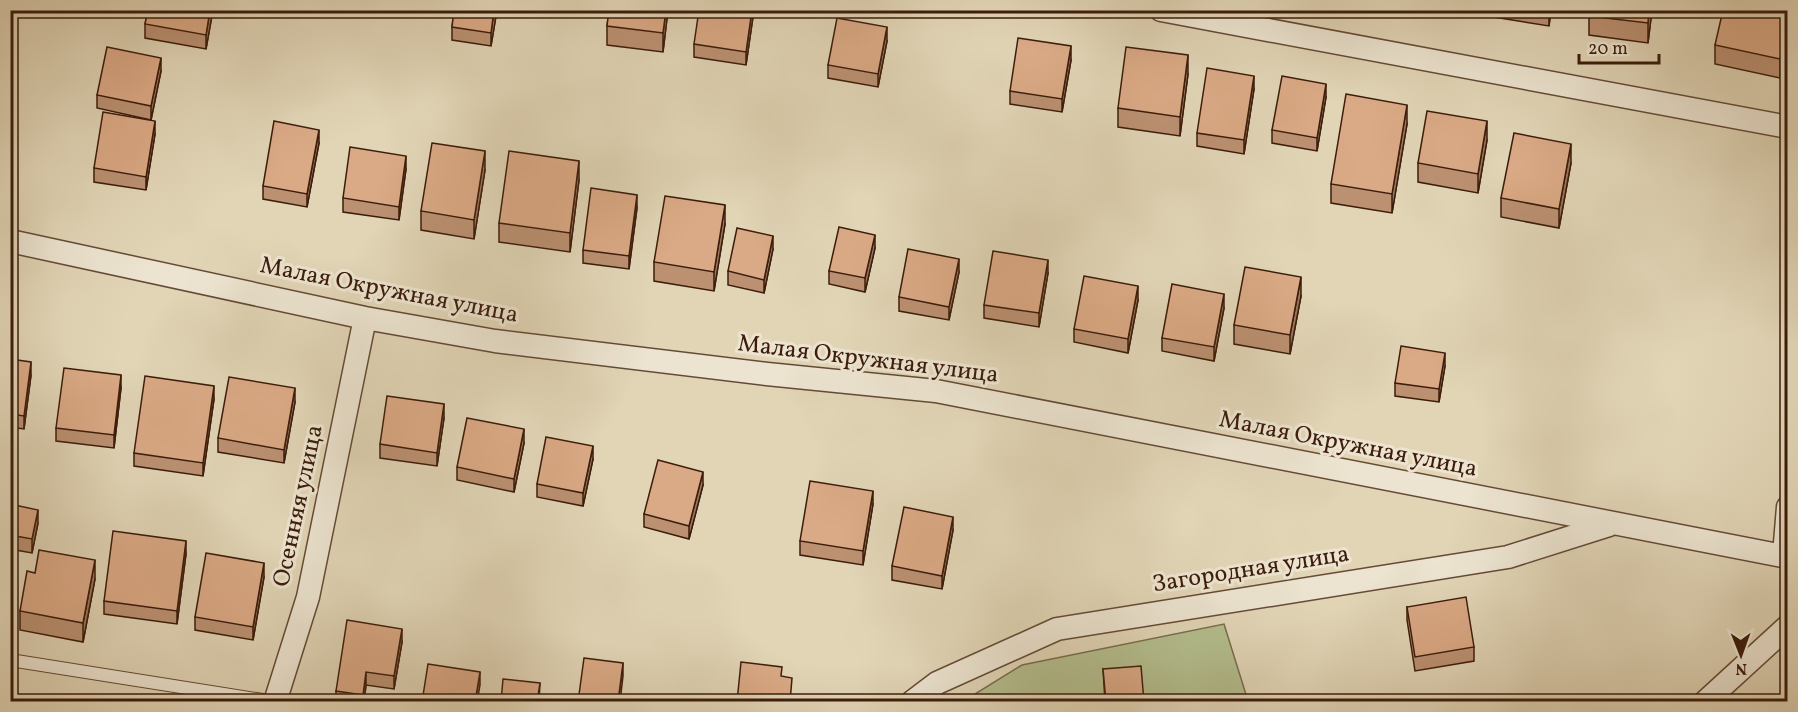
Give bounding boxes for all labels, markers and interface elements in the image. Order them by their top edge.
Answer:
scale bar [1579,27,1658,65]
text: 20 m [1588,37,1628,62]
street label: Малая Окружная улица [257,249,521,333]
street label: Малая Окружная улица [736,327,1000,393]
street label: Малая Окружная улица [1216,403,1480,487]
street label: Осенняя улица [265,422,333,590]
street label: Загородная улица [1150,538,1352,602]
north arrow [1711,625,1771,685]
text: N [1735,657,1747,679]

